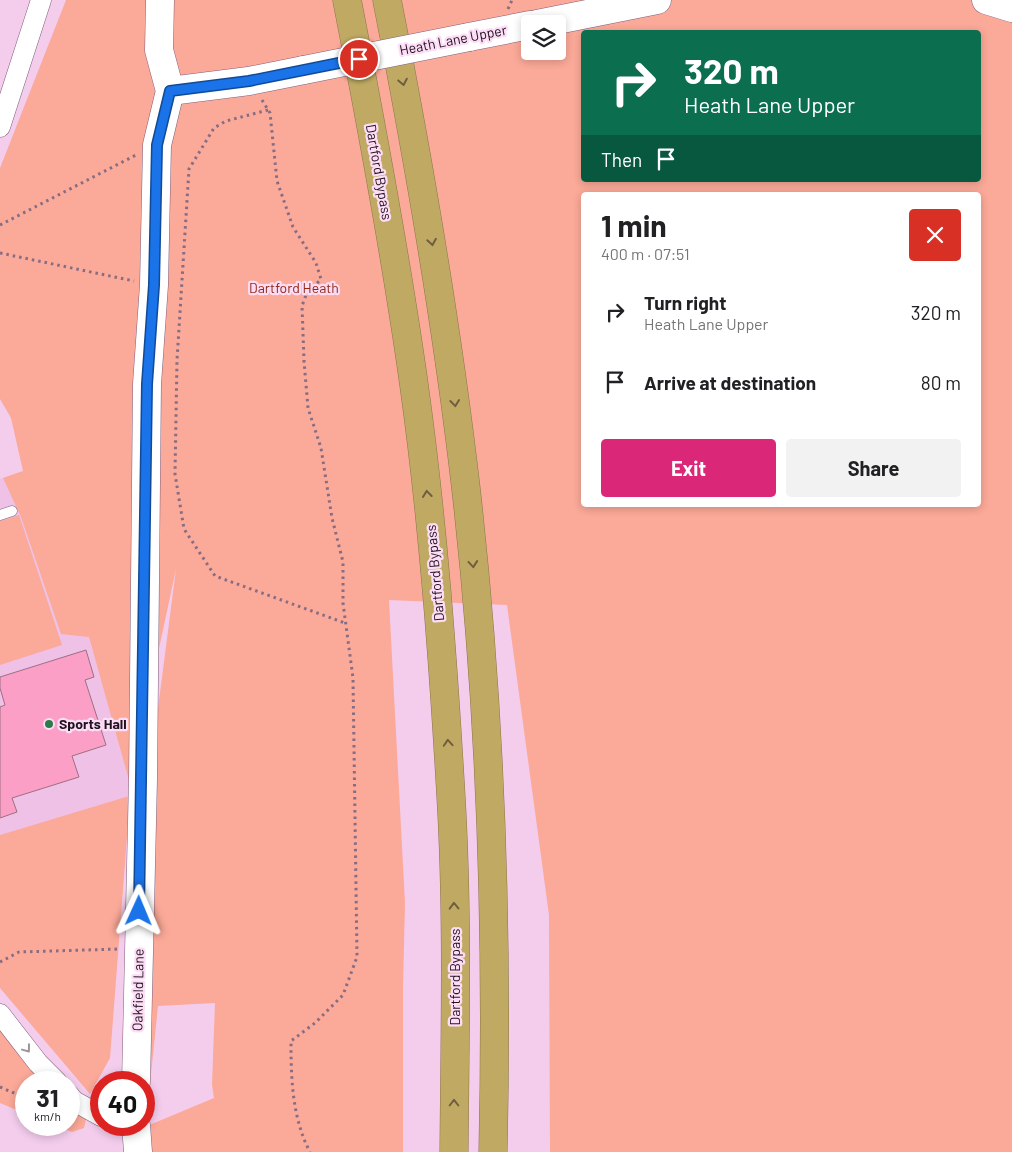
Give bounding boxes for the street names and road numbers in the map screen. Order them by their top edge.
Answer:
street label: Heath Lane Upper [398,21,508,58]
street label: Dartford Bypass [363,123,396,221]
street label: Dartford Bypass [422,524,447,622]
street label: Dartford Bypass [446,928,463,1025]
street label: Oakfield Lane [128,949,147,1031]

